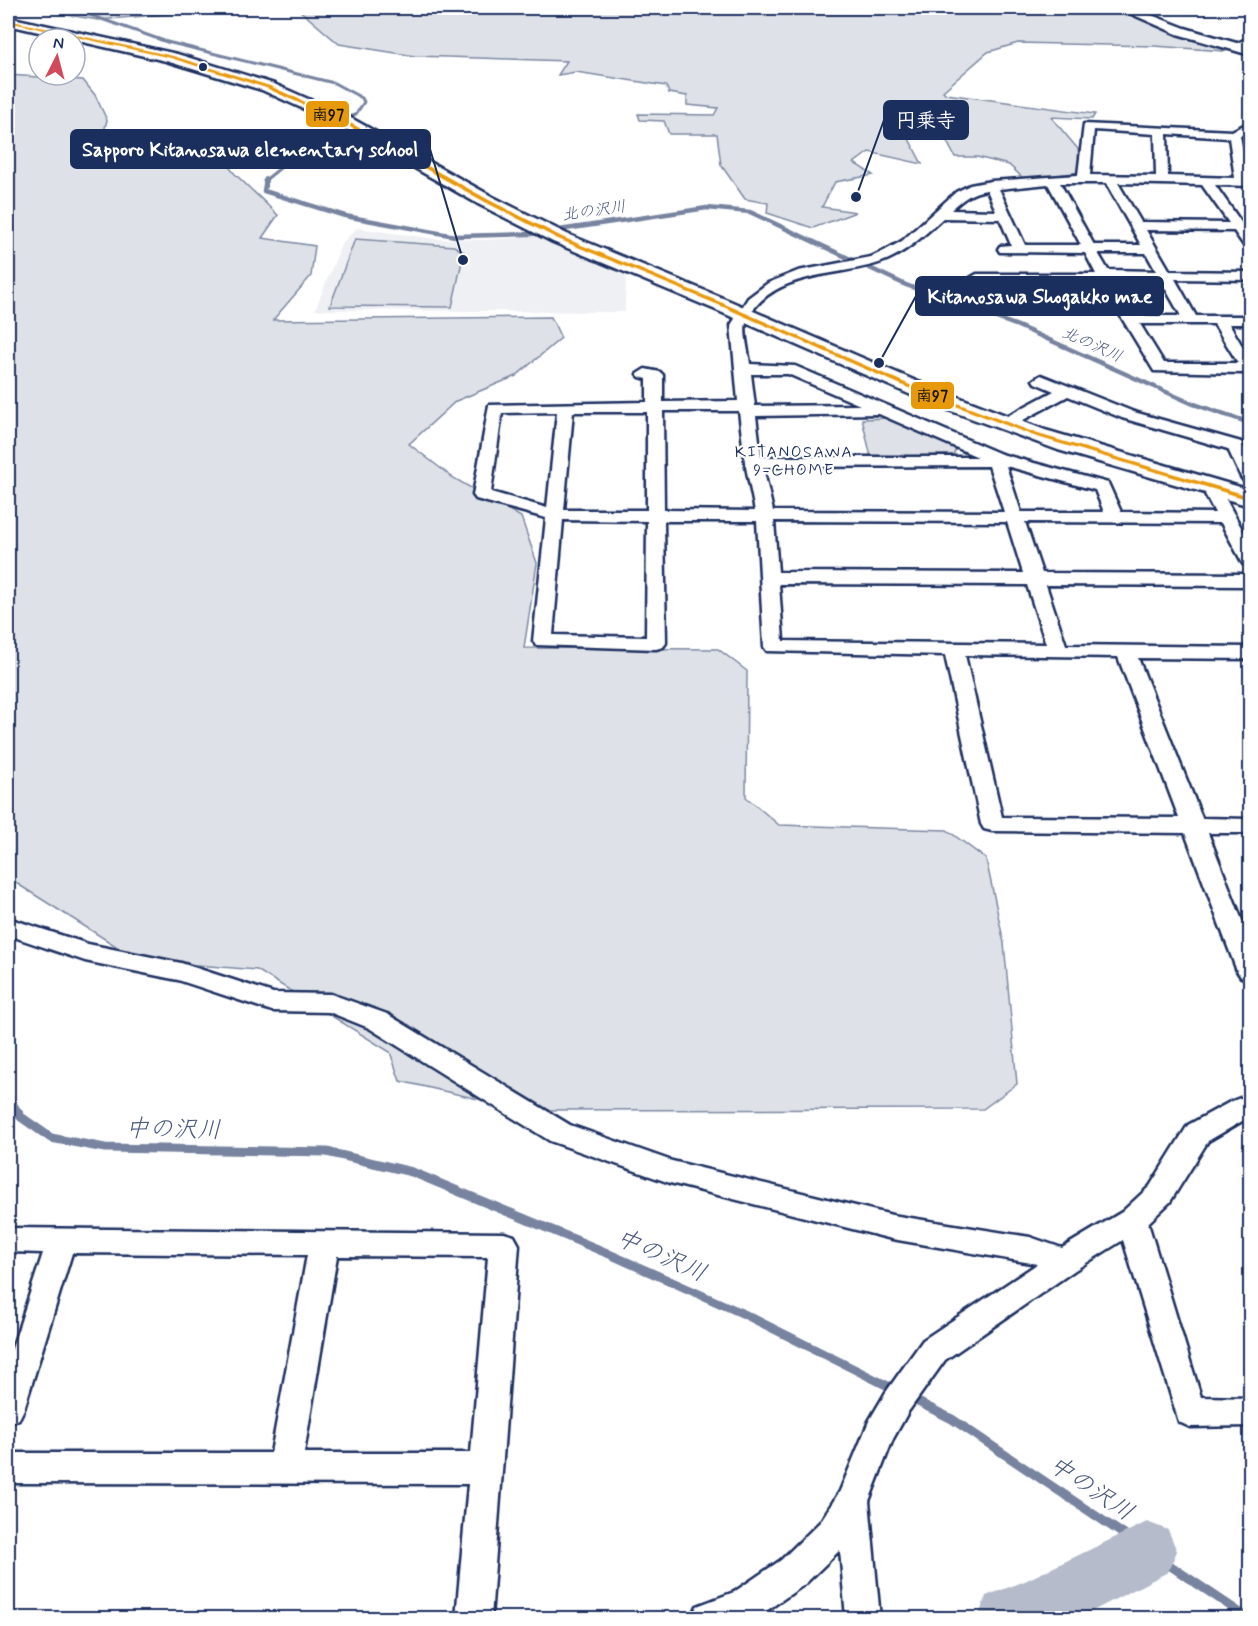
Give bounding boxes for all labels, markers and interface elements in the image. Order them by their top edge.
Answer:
north arrow [27,27,87,87]
text: N [52,33,65,55]
unlabelled marker [197,61,209,73]
line badge: 南97 [305,100,350,128]
callout: 円乗寺 [884,101,968,139]
text: 南97 [312,105,344,126]
text: 円乗寺 [896,108,956,135]
callout: Sapporo Kitanosawa elementary school [71,130,430,168]
text: Sapporo Kitanosawa elementary school [82,137,418,164]
water label: 北の沢川 [561,196,627,226]
callout: Kitanosawa Shogakko mae [916,277,1163,315]
text: Kitanosawa Shogakko mae [927,284,1153,311]
water label: 北の沢川 [1058,322,1126,368]
line badge: 南97 [910,381,955,410]
text: 南97 [916,386,948,407]
district label: KITANOSAWA 9-CHOME [735,442,853,481]
water label: 中の沢川 [125,1114,221,1146]
water label: 中の沢川 [611,1222,711,1290]
water label: 中の沢川 [1043,1449,1139,1529]

